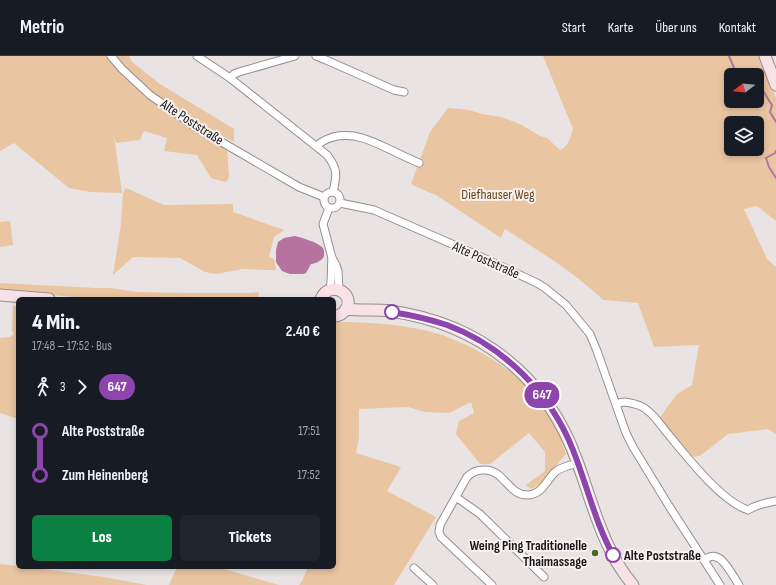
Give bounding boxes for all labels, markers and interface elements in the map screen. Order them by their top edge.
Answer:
text: Metrio [20,16,64,39]
text: Start [562,19,586,36]
text: Karte [608,19,633,36]
text: Über uns [655,19,697,36]
text: Kontakt [719,19,756,36]
north arrow [724,68,764,108]
map controls [724,68,764,156]
street label: Alte Poststraße [156,95,227,149]
button: layers [724,116,764,156]
park label: Diefhauser Weg [461,186,535,203]
street label: Alte Poststraße [449,237,522,282]
unlabelled marker [384,304,400,320]
text: 4 Min. [32,309,80,336]
text: 2.40 € [286,322,320,341]
text: 17:48 – 17:52 · Bus [32,338,112,354]
icon: walk [32,376,54,398]
icon: forward [71,376,93,398]
text: 647 [107,378,127,395]
text: 3 [60,379,65,395]
line badge: 647 [519,382,565,408]
text: 647 [532,386,552,403]
text: Alte Poststraße [62,422,145,441]
text: 17:51 [298,423,320,439]
text: Zum Heinenberg [62,466,148,485]
text: 17:52 [297,467,320,483]
button: Los [32,515,172,561]
button: Tickets [180,515,320,561]
place label: Weing Ping Traditionelle Thaimassage [469,537,587,570]
marker: Alte Poststraße [605,547,621,563]
place label: Alte Poststraße [623,547,701,564]
marker: Weing Ping Traditionelle Thaimassage [590,548,600,558]

